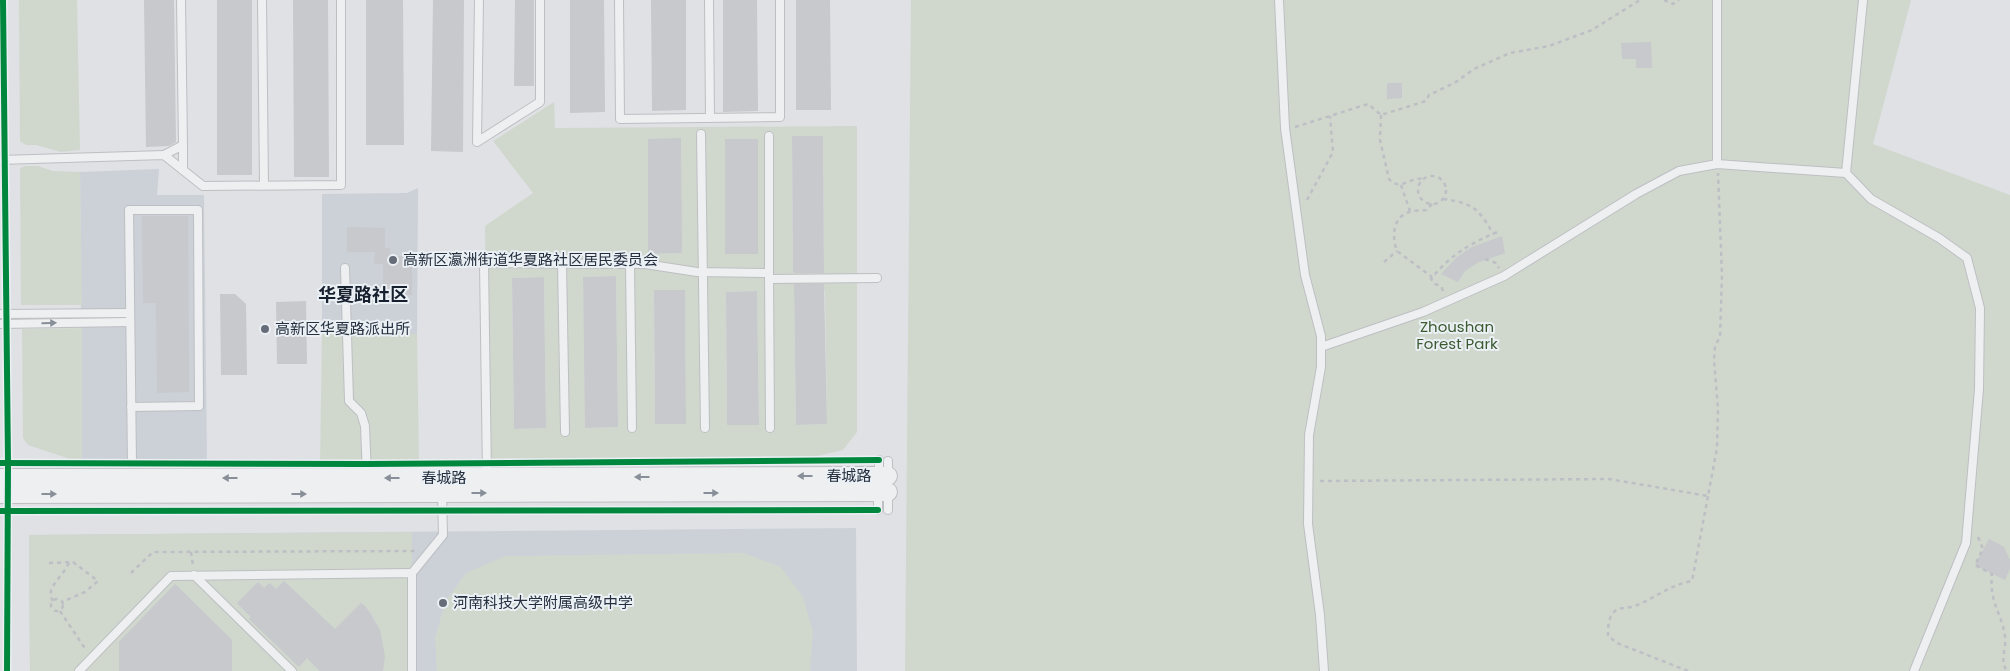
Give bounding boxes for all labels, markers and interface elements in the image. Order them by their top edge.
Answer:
place label: 高新区瀛洲街道华夏路社区居民委员会 [403,249,658,270]
marker: 高新区瀛洲街道华夏路社区居民委员会 [387,254,399,266]
district label: 华夏路社区 [318,282,408,307]
park label: Zhoushan Forest Park [1416,316,1498,354]
place label: 高新区华夏路派出所 [275,318,410,339]
one-way arrow [41,319,57,327]
marker: 高新区华夏路派出所 [259,323,271,335]
street label: 春城路 [826,465,872,486]
street label: 春城路 [421,467,467,488]
one-way arrow [796,472,812,480]
one-way arrow [634,473,650,481]
one-way arrow [221,474,237,482]
one-way arrow [384,474,400,482]
one-way arrow [471,489,487,497]
one-way arrow [703,489,719,497]
one-way arrow [41,490,57,498]
one-way arrow [291,490,307,498]
place label: 河南科技大学附属高级中学 [453,592,633,613]
marker: 河南科技大学附属高级中学 [437,597,449,609]

